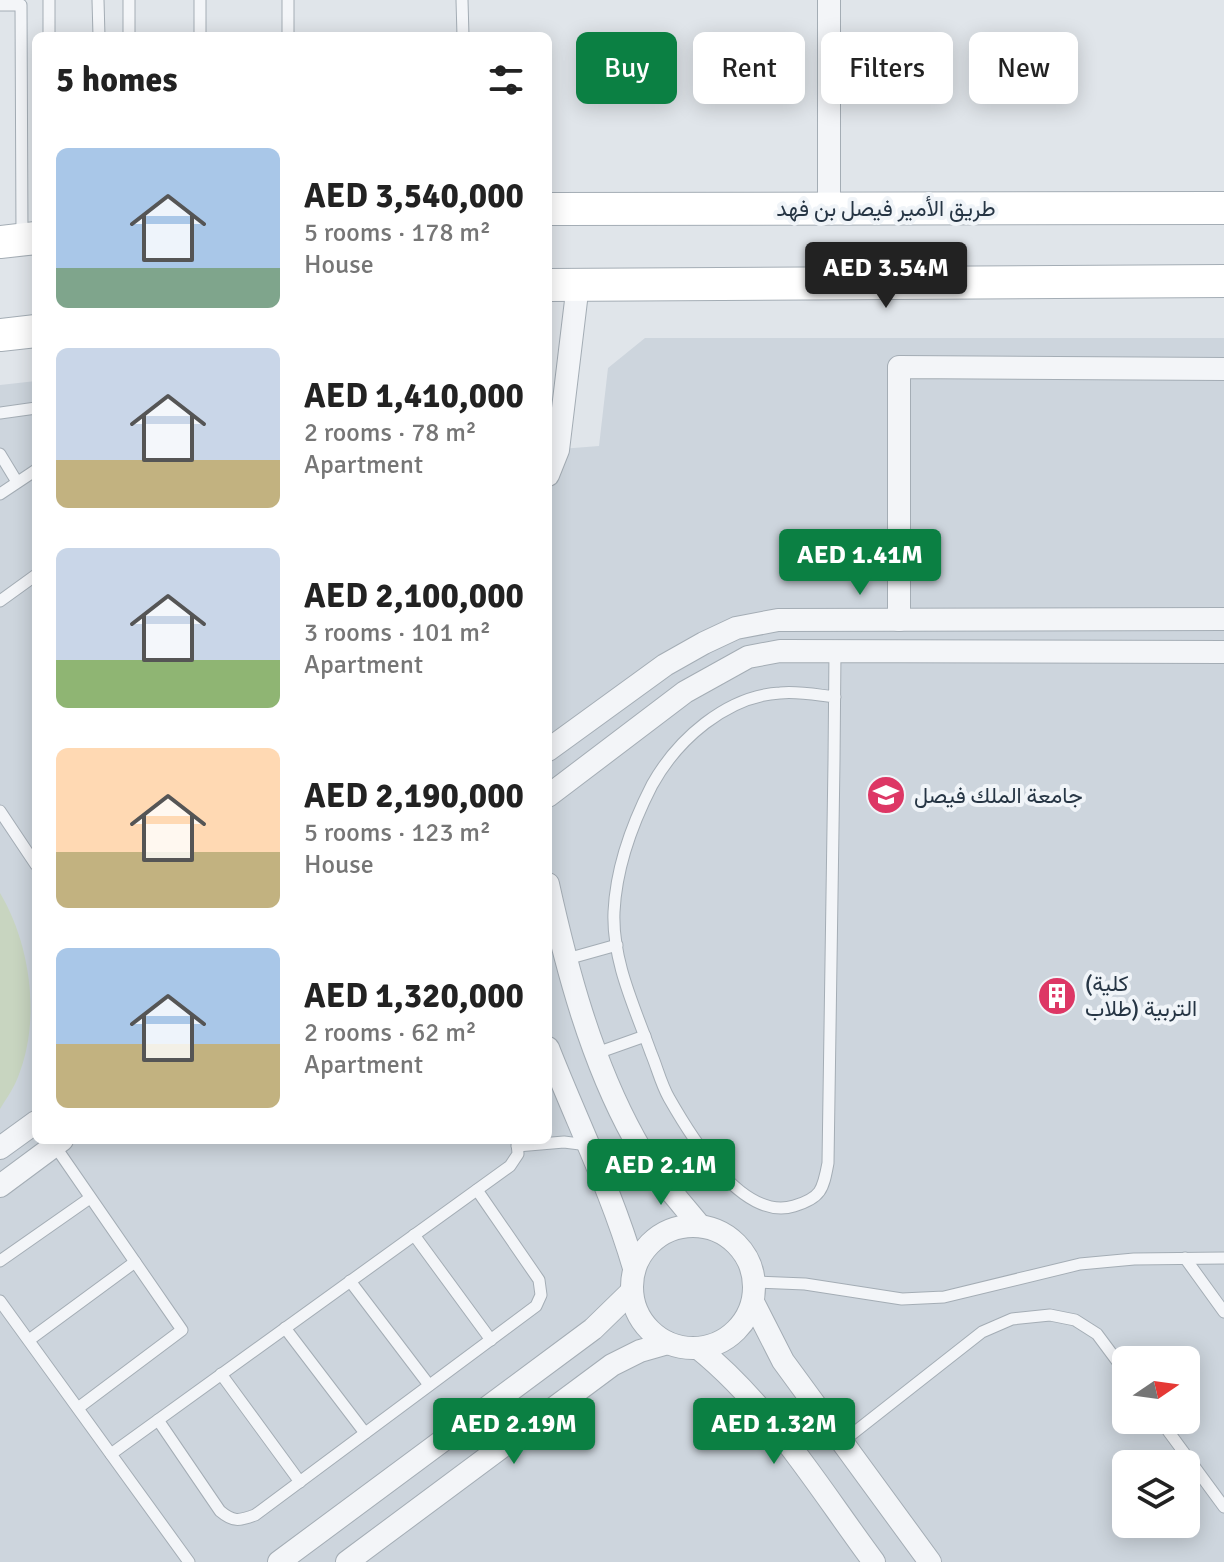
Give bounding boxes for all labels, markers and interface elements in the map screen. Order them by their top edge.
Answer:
chip: Buy [576,32,677,104]
chip: Rent [693,32,805,104]
chip: Filters [821,32,953,104]
chip: New [969,32,1078,104]
icon: filters [484,58,528,102]
text: 5 homes [56,59,177,101]
text: AED 3,540,000 [304,175,524,217]
icon: home [120,180,216,276]
street label: طريق الأمير فيصل بن فهد [776,195,996,222]
text: 5 rooms · 178 m² [304,217,491,249]
pin: AED 3.54M [794,242,978,310]
text: House [304,249,374,281]
text: AED 3.54M [823,252,949,284]
text: AED 1,410,000 [304,375,524,417]
icon: home [120,380,216,476]
text: 2 rooms · 78 m² [304,417,477,449]
text: Apartment [304,449,423,481]
pin: AED 1.41M [768,529,952,597]
text: AED 1.41M [797,539,923,571]
text: AED 2,100,000 [304,575,524,617]
icon: home [120,580,216,676]
text: 3 rooms · 101 m² [304,617,491,649]
text: Apartment [304,649,423,681]
school or university icon: جامعة الملك فيصل [865,774,907,816]
text: AED 2,190,000 [304,775,524,817]
icon: home [120,780,216,876]
place label: جامعة الملك فيصل [914,782,1083,809]
text: 5 rooms · 123 m² [304,817,491,849]
text: House [304,849,374,881]
place label: (كلية التربية (طلاب [1085,970,1197,1022]
text: AED 1,320,000 [304,975,524,1017]
building icon: (كلية التربية (طلاب [1036,975,1078,1017]
icon: home [120,980,216,1076]
text: 2 rooms · 62 m² [304,1017,477,1049]
text: Apartment [304,1049,423,1081]
pin: AED 2.1M [578,1139,744,1207]
text: AED 2.1M [605,1149,717,1181]
north arrow [1112,1346,1200,1434]
map controls [1112,1346,1200,1538]
pin: AED 2.19M [422,1398,606,1466]
pin: AED 1.32M [682,1398,866,1466]
text: AED 2.19M [451,1408,577,1440]
text: AED 1.32M [711,1408,837,1440]
button: layers [1112,1450,1200,1538]

